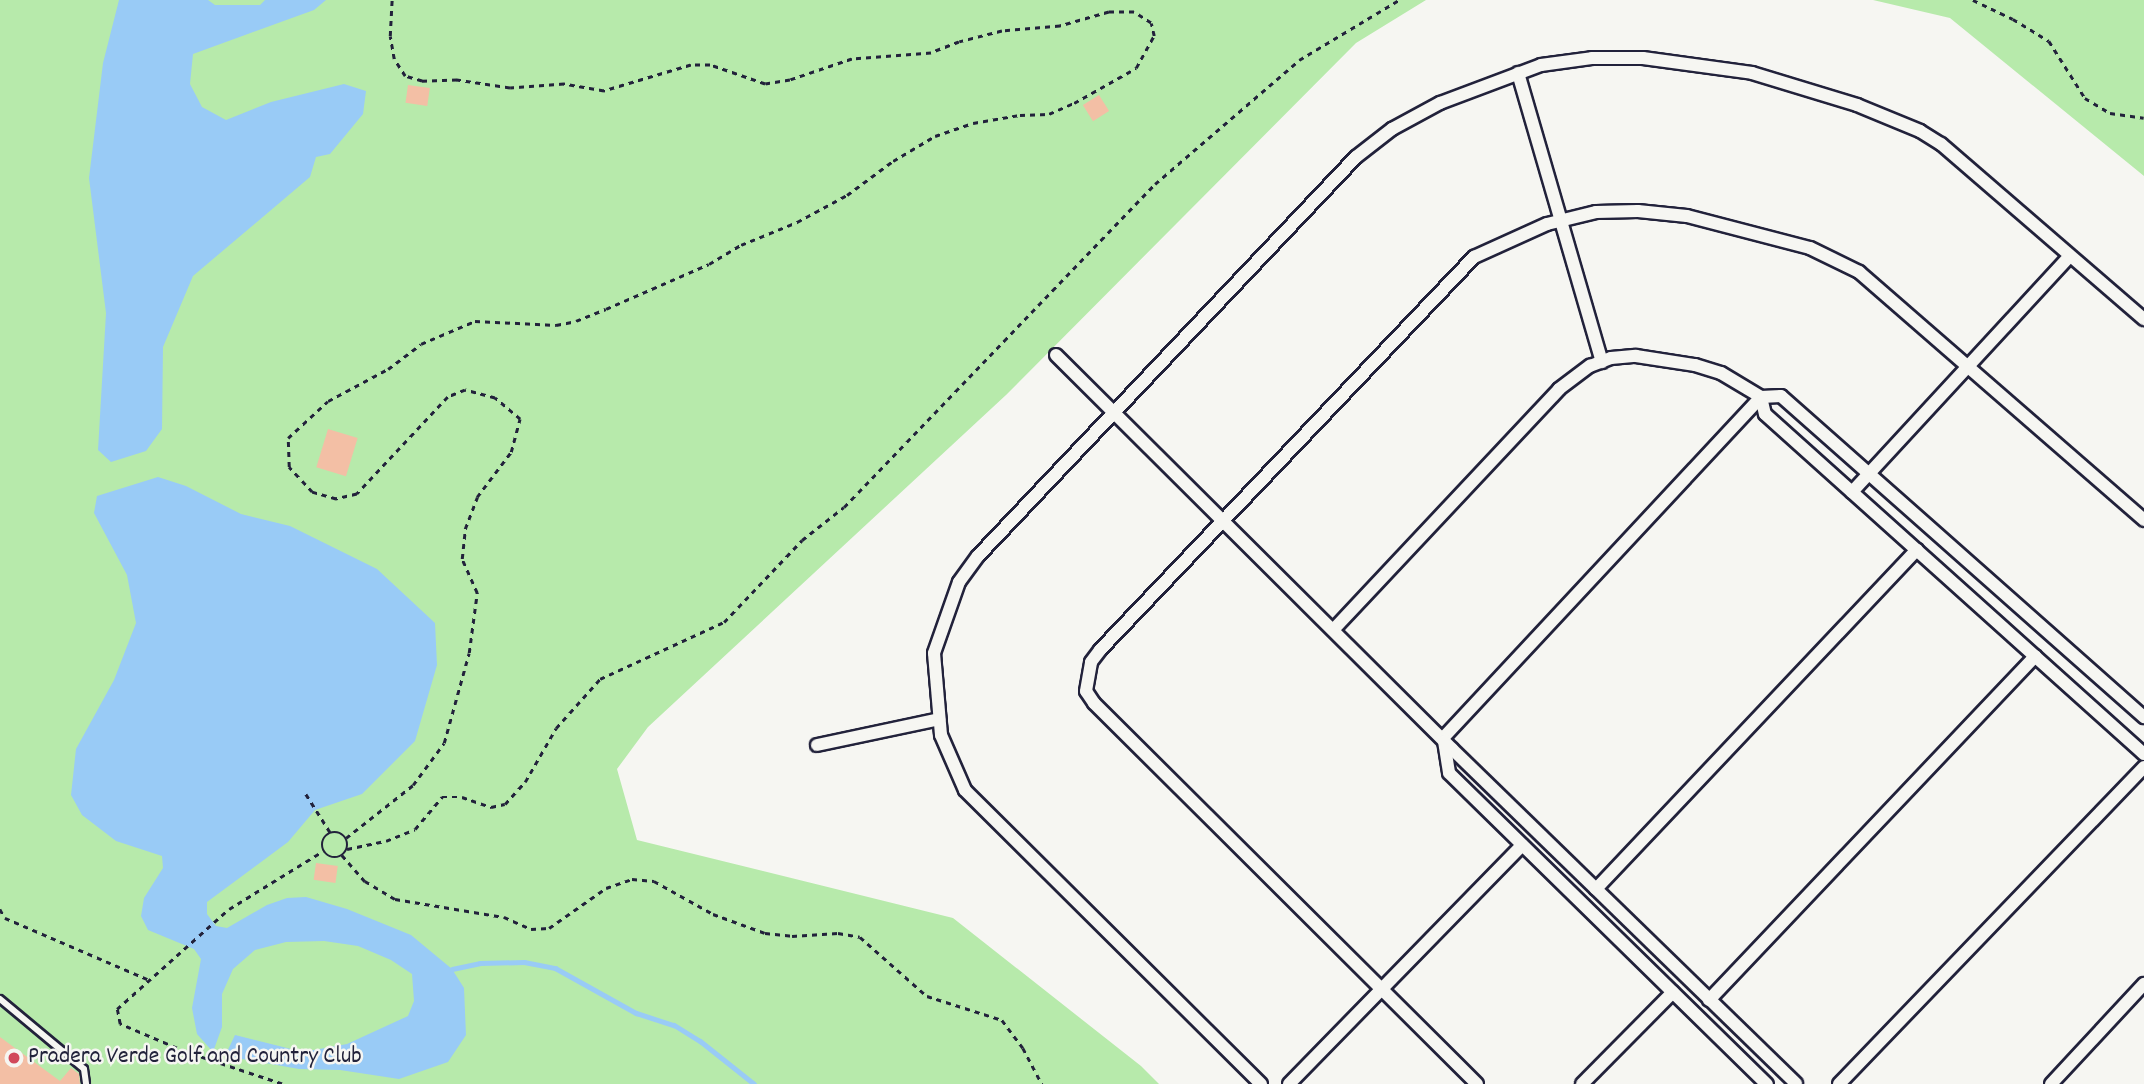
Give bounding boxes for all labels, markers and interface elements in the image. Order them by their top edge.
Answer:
place label: Pradera Verde Golf and Country Club [28,1044,362,1072]
marker: Pradera Verde Golf and Country Club [6,1050,22,1066]

